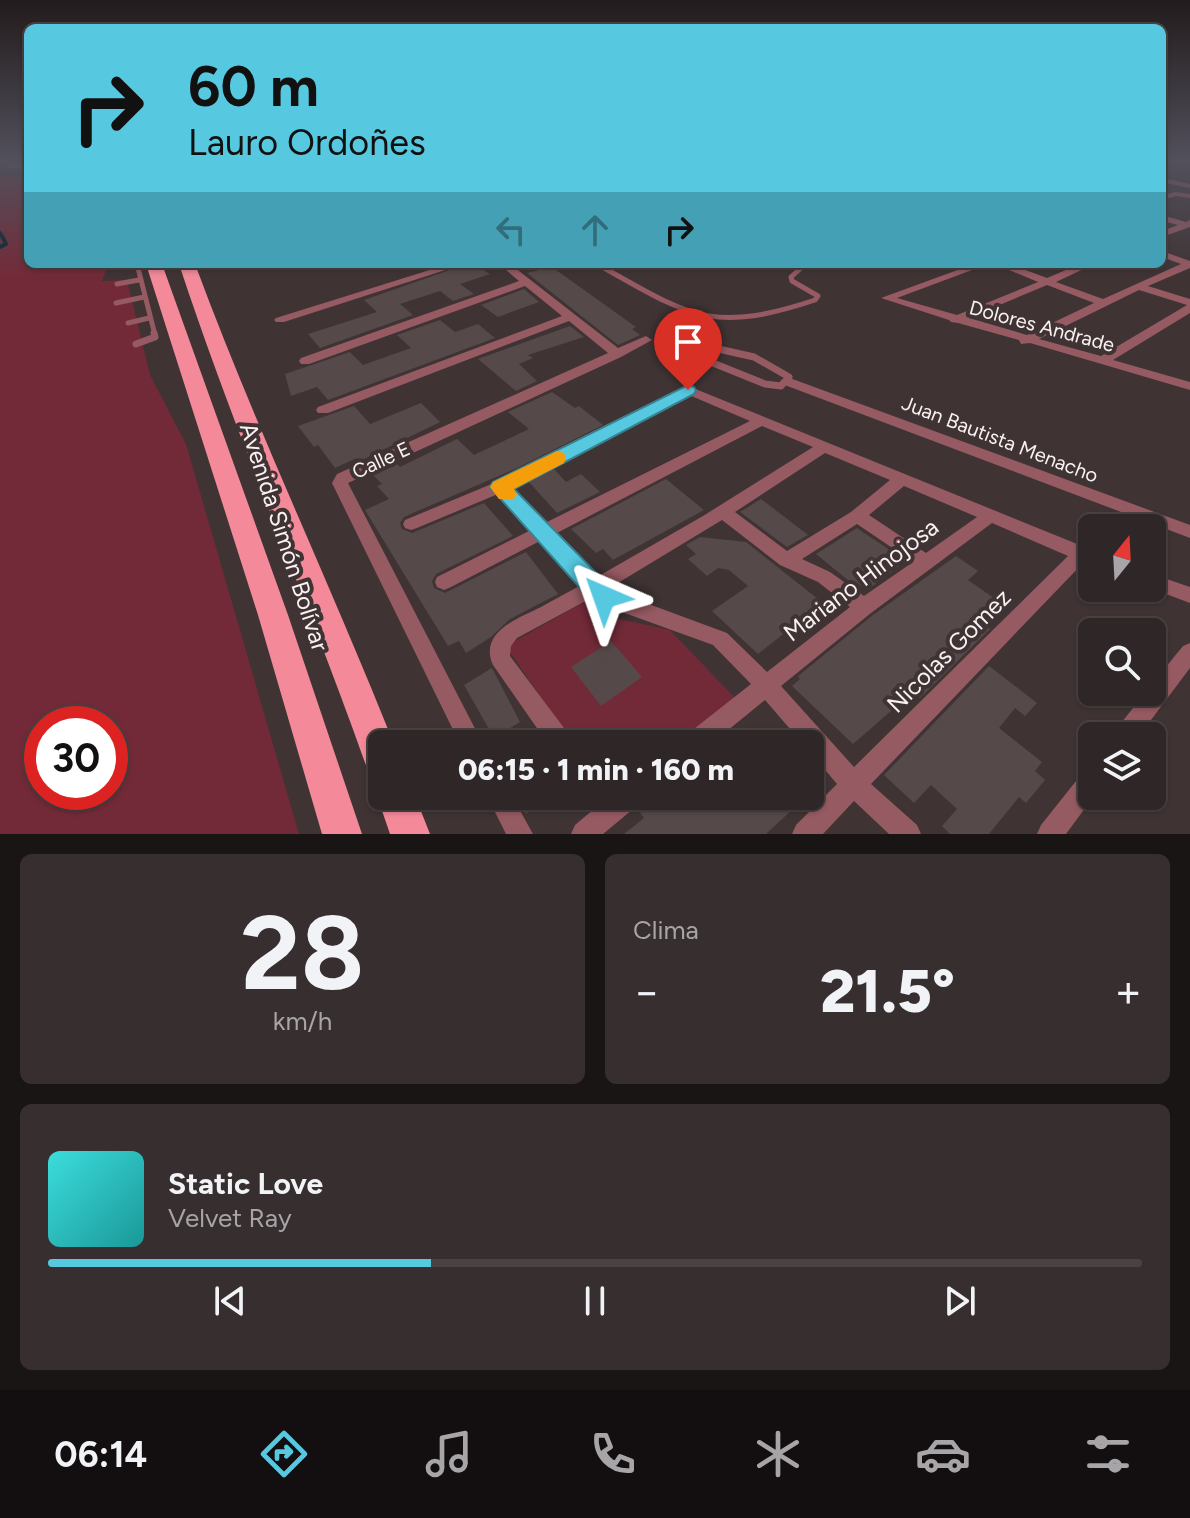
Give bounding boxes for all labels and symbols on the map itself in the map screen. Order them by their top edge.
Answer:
street label: Dolores Andrade [967,295,1117,357]
pin [654,308,722,390]
street label: Juan Bautista Menacho [898,390,1102,488]
street label: Avenida Simón Bolívar [234,419,335,655]
street label: Calle E [348,436,414,484]
street label: Mariano Hinojosa [778,512,944,647]
north arrow [1078,514,1166,602]
position arrow [562,555,646,639]
street label: Nicolas Gomez [881,583,1017,719]
speed limit sign: 30 [24,706,128,810]

